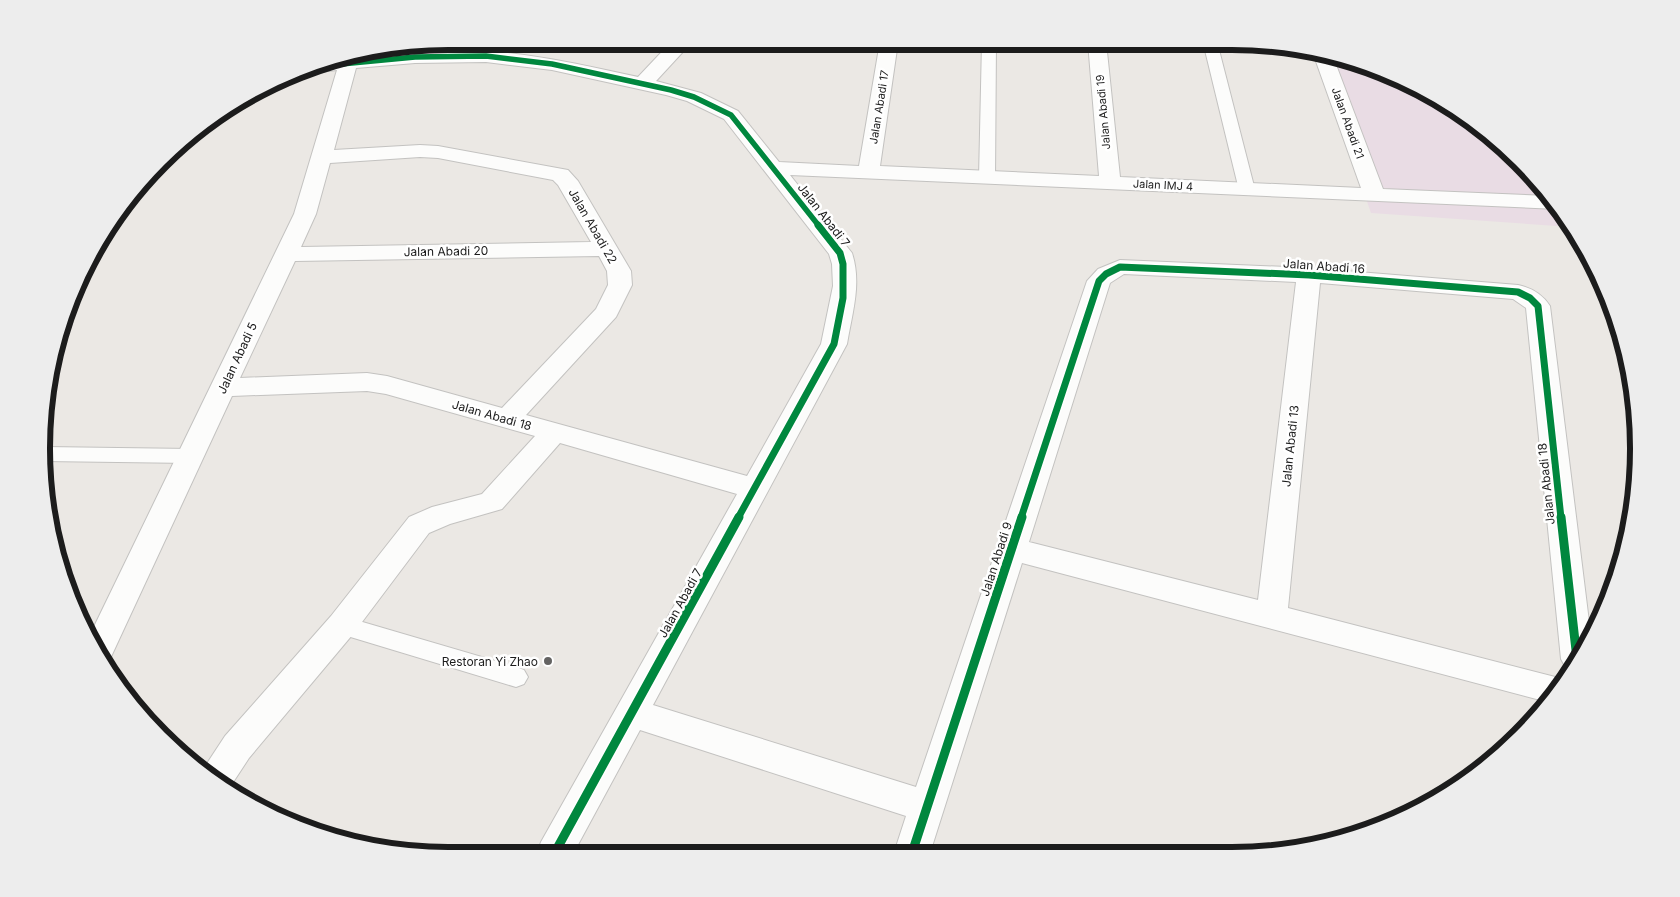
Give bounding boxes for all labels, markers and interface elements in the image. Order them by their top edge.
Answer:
street label: Jalan Abadi 17 [866,69,892,145]
street label: Jalan Abadi 19 [1093,74,1113,150]
street label: Jalan Abadi 21 [1329,85,1367,161]
street label: Jalan IMJ 4 [1133,176,1193,194]
street label: Jalan Abadi 7 [795,180,854,250]
street label: Jalan Abadi 22 [565,186,621,266]
street label: Jalan Abadi 20 [404,243,488,259]
street label: Jalan Abadi 16 [1283,256,1365,276]
street label: Jalan Abadi 5 [214,320,260,396]
street label: Jalan Abadi 18 [450,396,534,434]
street label: Jalan Abadi 13 [1278,404,1302,488]
street label: Jalan Abadi 18 [1534,442,1558,526]
street label: Jalan Abadi 9 [977,520,1015,598]
street label: Jalan Abadi 7 [655,566,705,640]
place label: Restoran Yi Zhao [442,654,538,669]
marker: Restoran Yi Zhao [542,655,554,667]

